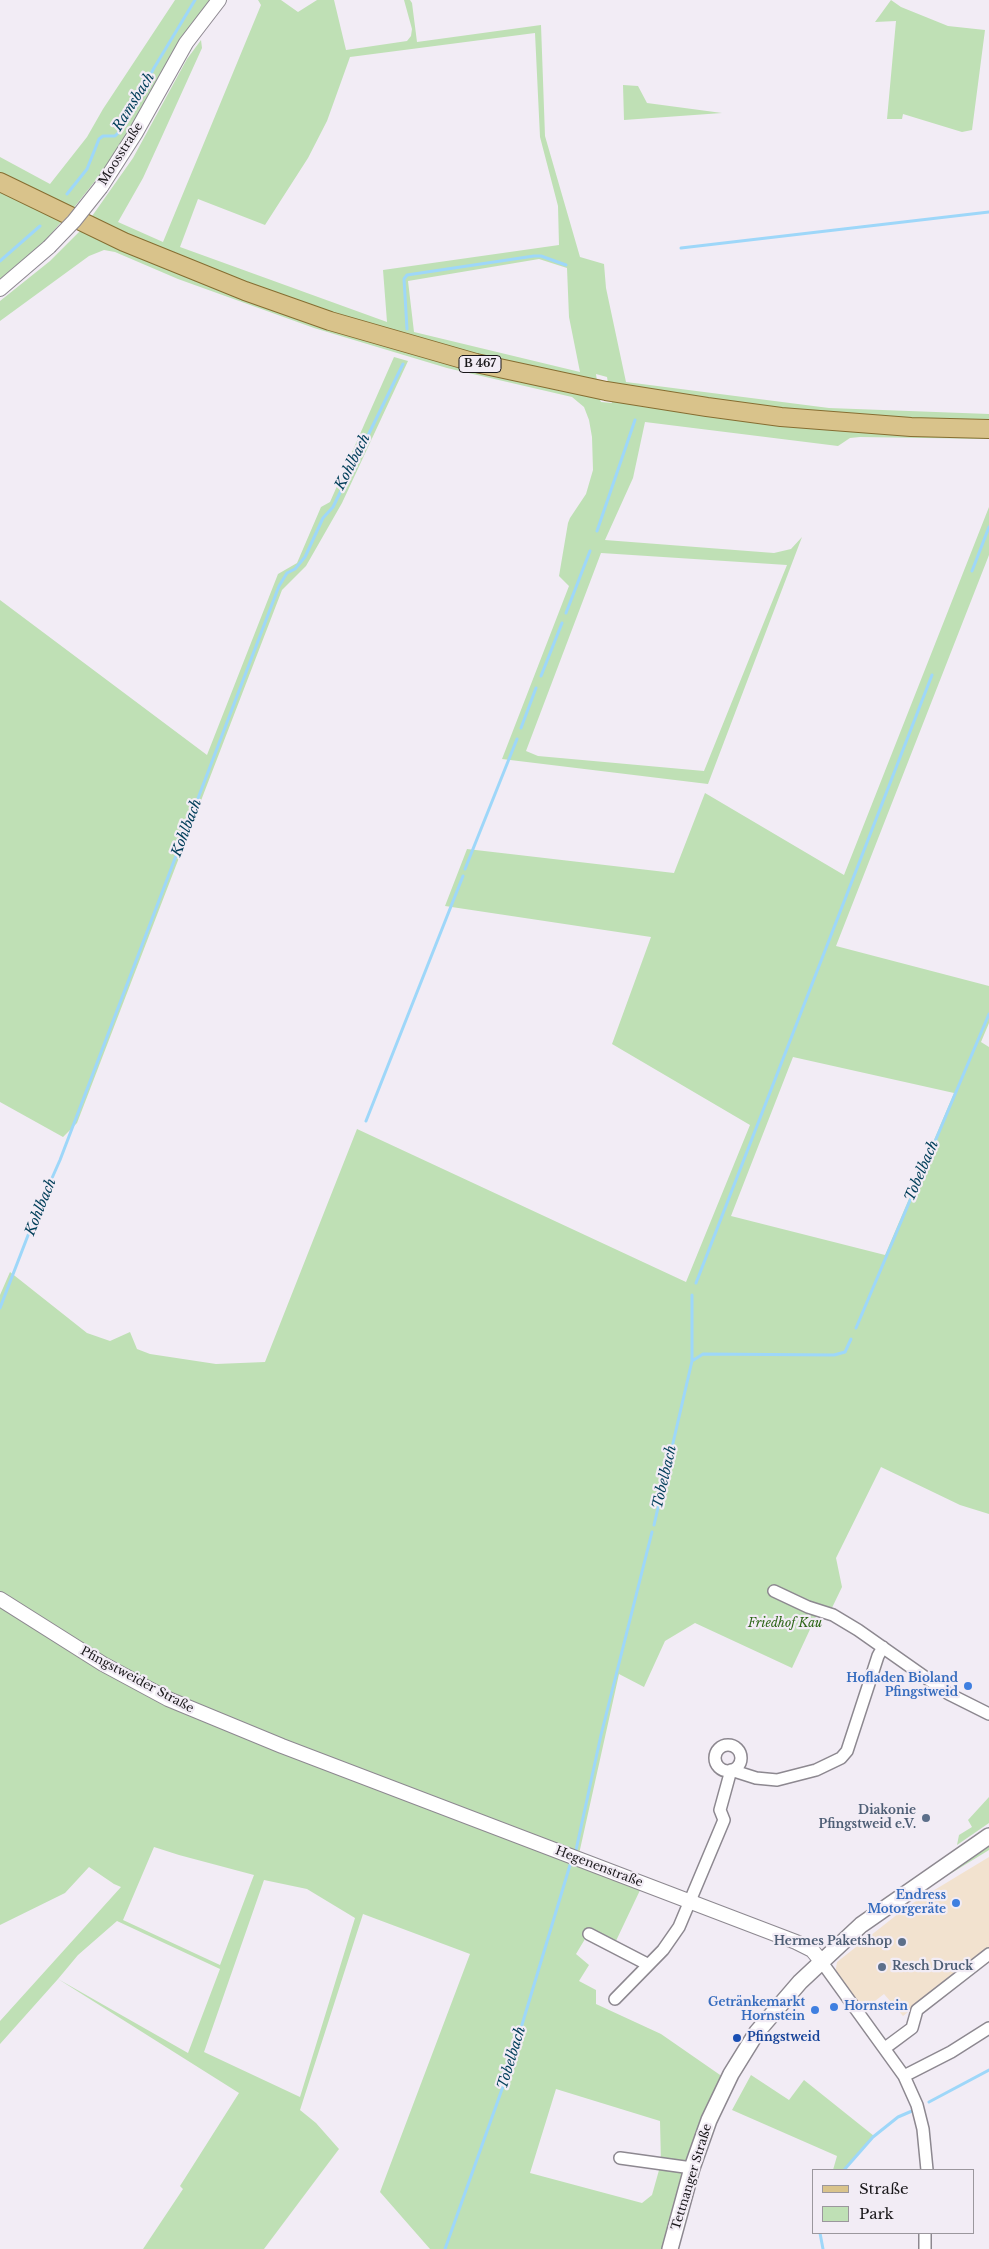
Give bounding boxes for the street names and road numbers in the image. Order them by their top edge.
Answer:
street label: Moosstraße [96,120,146,188]
road number: B 467 [459,356,501,372]
street label: Pfingstweider Straße [78,1644,196,1716]
street label: Hegenenstraße [553,1844,645,1890]
street label: Tettnanger Straße [669,2122,715,2232]

